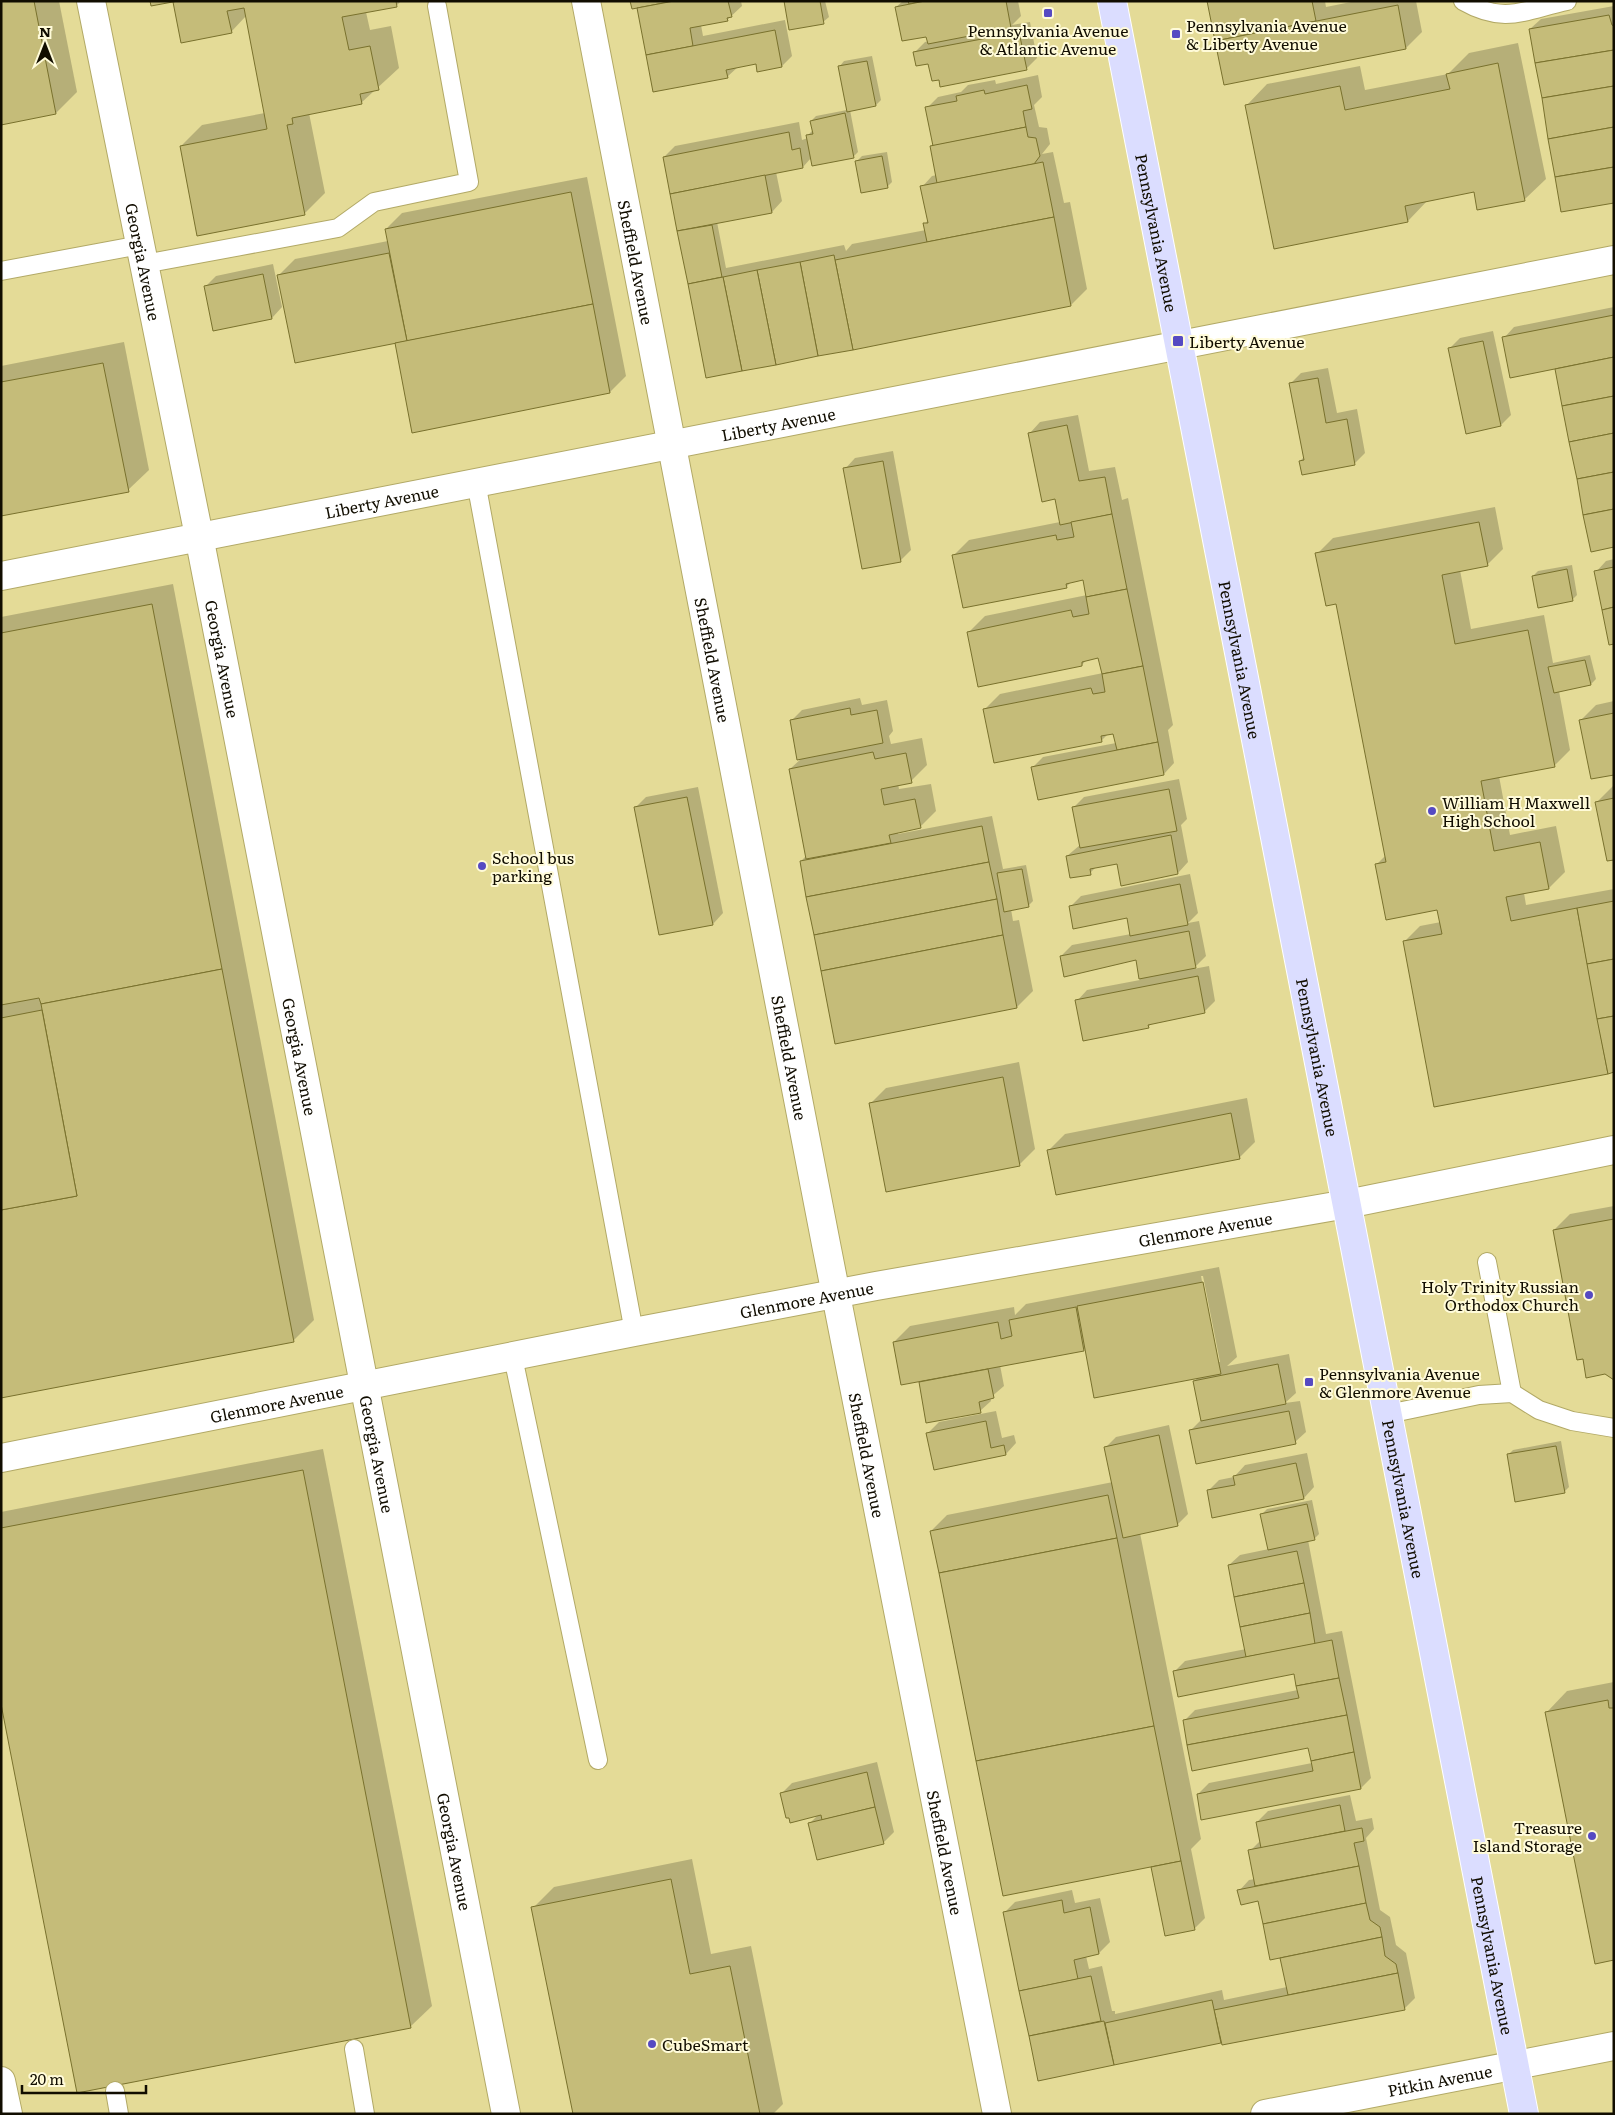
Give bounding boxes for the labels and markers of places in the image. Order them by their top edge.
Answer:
marker: Pennsylvania Avenue & Atlantic Avenue [1042,7,1054,19]
place label: Pennsylvania Avenue & Liberty Avenue [1186,13,1347,55]
place label: Pennsylvania Avenue & Atlantic Avenue [968,18,1128,60]
marker: Pennsylvania Avenue & Liberty Avenue [1170,28,1182,40]
place label: Liberty Avenue [1189,329,1305,353]
marker: Liberty Avenue [1171,334,1185,348]
place label: William H Maxwell High School [1442,790,1590,832]
marker: William H Maxwell High School [1426,805,1438,817]
place label: School bus parking [492,845,574,887]
marker: School bus parking [476,860,488,872]
place label: Holy Trinity Russian Orthodox Church [1421,1274,1579,1316]
marker: Holy Trinity Russian Orthodox Church [1583,1289,1595,1301]
place label: Pennsylvania Avenue & Glenmore Avenue [1319,1361,1480,1403]
marker: Pennsylvania Avenue & Glenmore Avenue [1303,1376,1315,1388]
place label: Treasure Island Storage [1473,1815,1582,1857]
marker: Treasure Island Storage [1586,1830,1598,1842]
place label: CubeSmart [662,2032,749,2056]
marker: CubeSmart [646,2038,658,2050]

